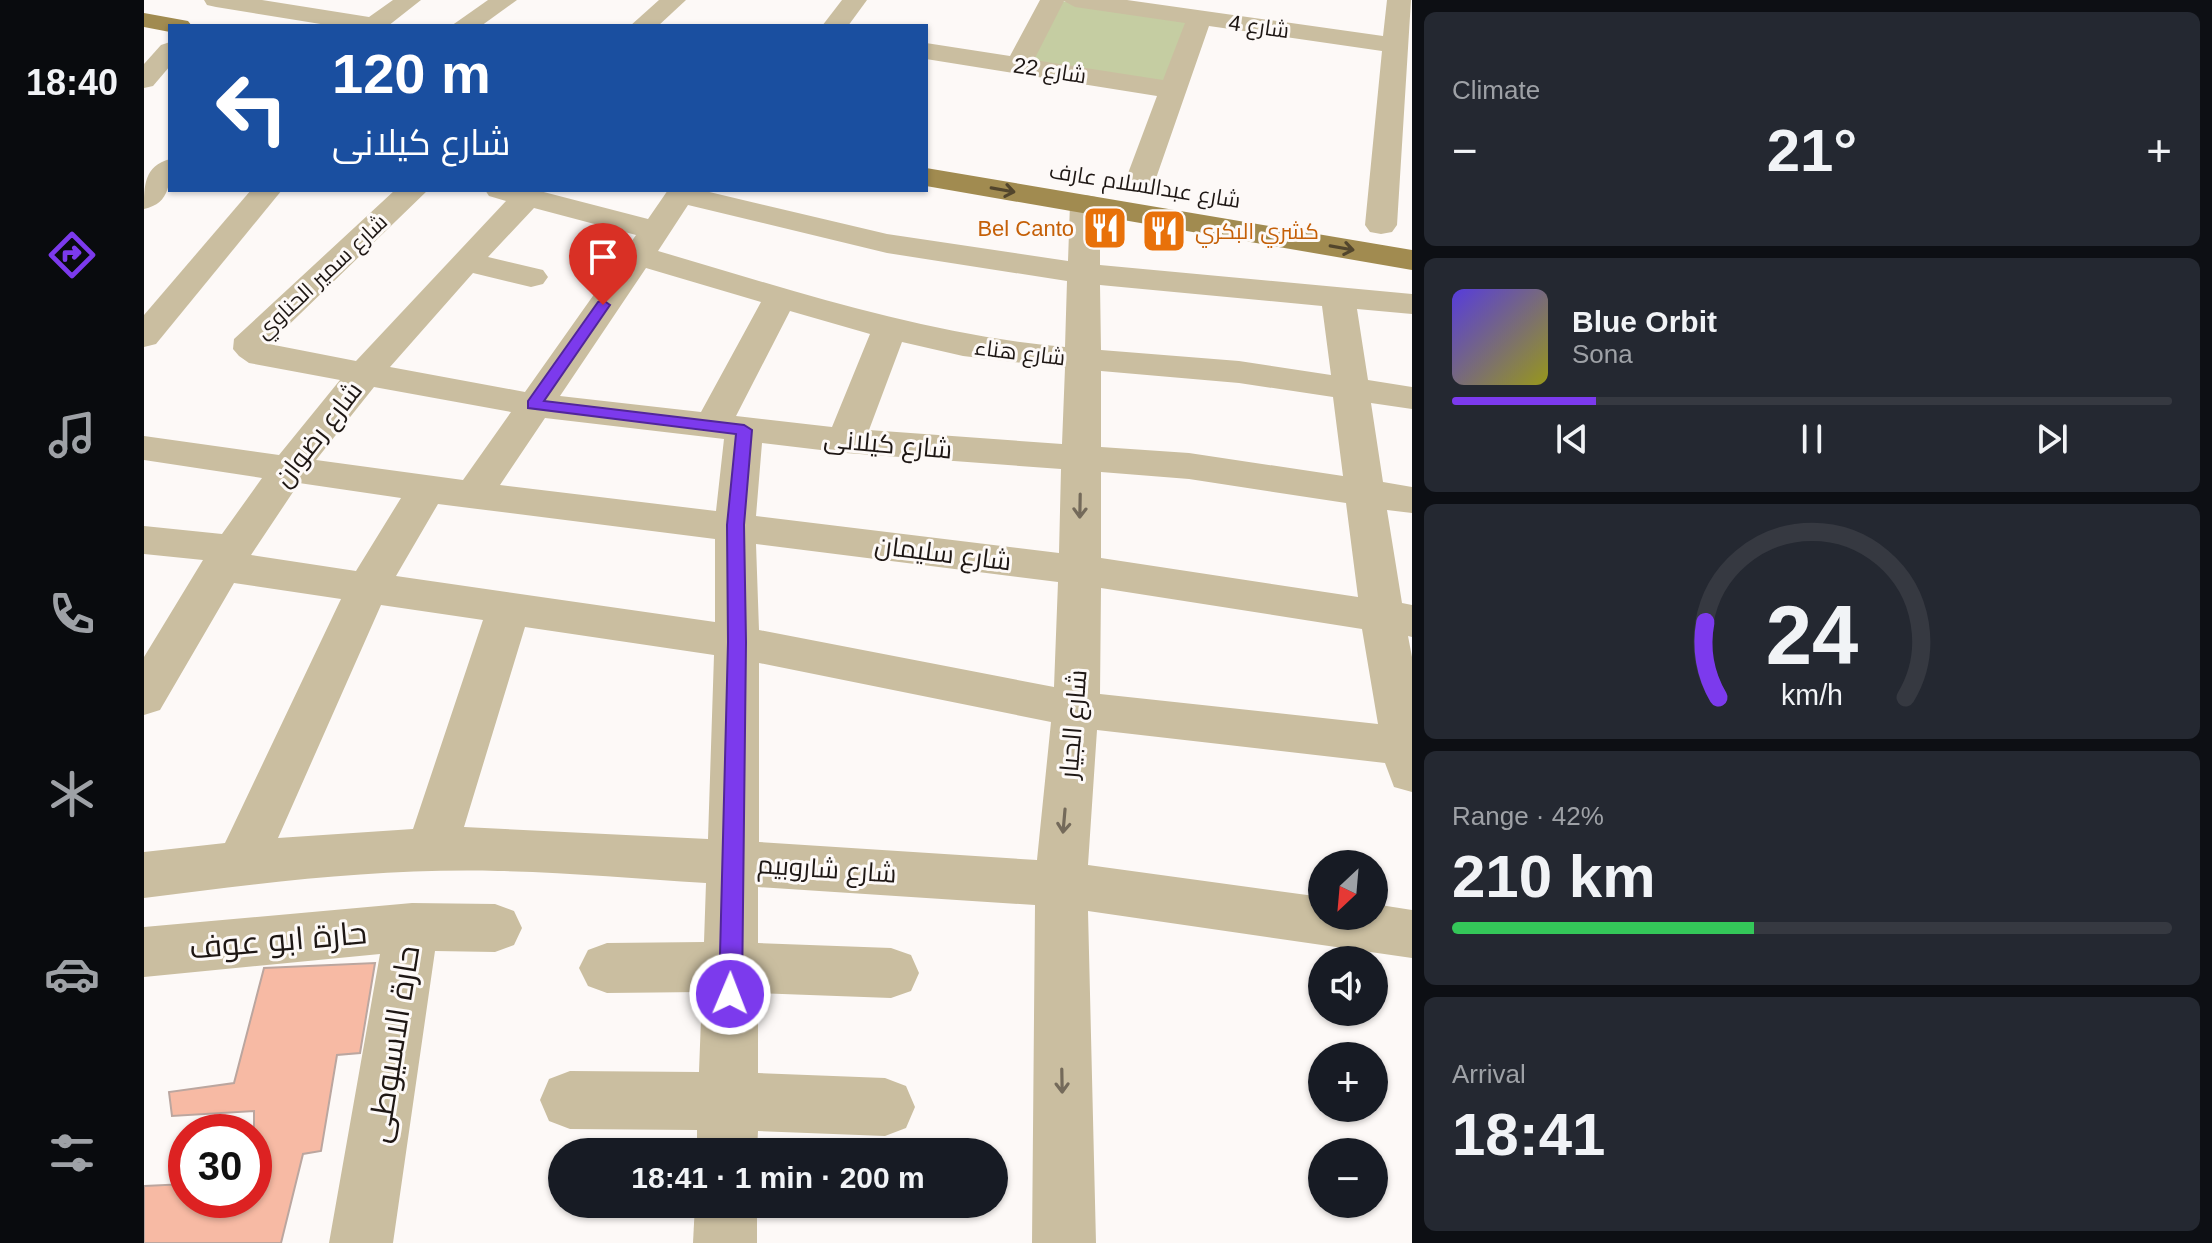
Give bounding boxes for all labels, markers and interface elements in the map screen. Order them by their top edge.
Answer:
street label: شارع 4 [1227,10,1291,45]
text: 120 m [332,42,491,105]
street label: شارع 22 [1011,52,1088,91]
icon: left [200,56,304,160]
text: 18:40 [26,62,118,103]
text: Climate [1452,75,1540,105]
text: 21° [1767,117,1857,184]
text: شارع كيلانى [332,122,510,163]
text: − [1452,126,1478,175]
text: + [2146,126,2172,175]
street label: شارع عبدالسلام عارف [1047,158,1242,216]
one-way arrow [990,184,1015,199]
restaurant icon: Bel Canto [1081,204,1129,252]
restaurant icon: كشري البكري [1140,207,1188,255]
street label: شارع سمير الحناوي [250,209,395,347]
place label: Bel Canto [977,216,1074,241]
place label: كشري البكري [1195,219,1319,248]
pin [569,223,637,305]
icon: directions [44,227,100,283]
icon: arrive [581,235,625,279]
one-way arrow [1329,242,1354,257]
text: Blue Orbit [1572,305,1717,338]
street label: شارع هناء [973,335,1067,372]
text: Sona [1572,339,1633,369]
street label: شارع رضوان [268,375,370,494]
icon: music [44,407,100,463]
icon: previous [1550,417,1594,461]
icon: pause [1790,417,1834,461]
icon: next [2030,417,2074,461]
street label: شارع كيلانى [822,423,953,467]
one-way arrow [1073,492,1088,519]
street label: شارع سليمان [873,530,1013,578]
icon: phone [44,586,100,642]
text: 24 [1766,588,1858,681]
street label: شارع الجيار [1053,668,1095,782]
text: km/h [1781,679,1843,711]
icon: climate [44,766,100,822]
text: Range · 42% [1452,801,1604,831]
one-way arrow [1057,807,1072,834]
text: 210 km [1452,843,1656,910]
street label: شارع شاروبيم [756,849,898,892]
north arrow [1308,850,1388,930]
map controls [1308,850,1388,1218]
street label: حارة ابو عوف [188,914,368,966]
street label: حارة الاسيوطى [360,943,427,1145]
icon: car [44,946,100,1002]
button: sound [1308,946,1388,1026]
position arrow [688,952,772,1036]
button: + [1308,1042,1388,1122]
text: Arrival [1452,1059,1526,1089]
one-way arrow [1054,1067,1070,1094]
text: 18:41 [1452,1101,1605,1168]
speed limit sign: 30 [168,1114,272,1218]
icon: filters [44,1125,100,1181]
button: − [1308,1138,1388,1218]
text: 18:41 · 1 min · 200 m [631,1161,925,1194]

